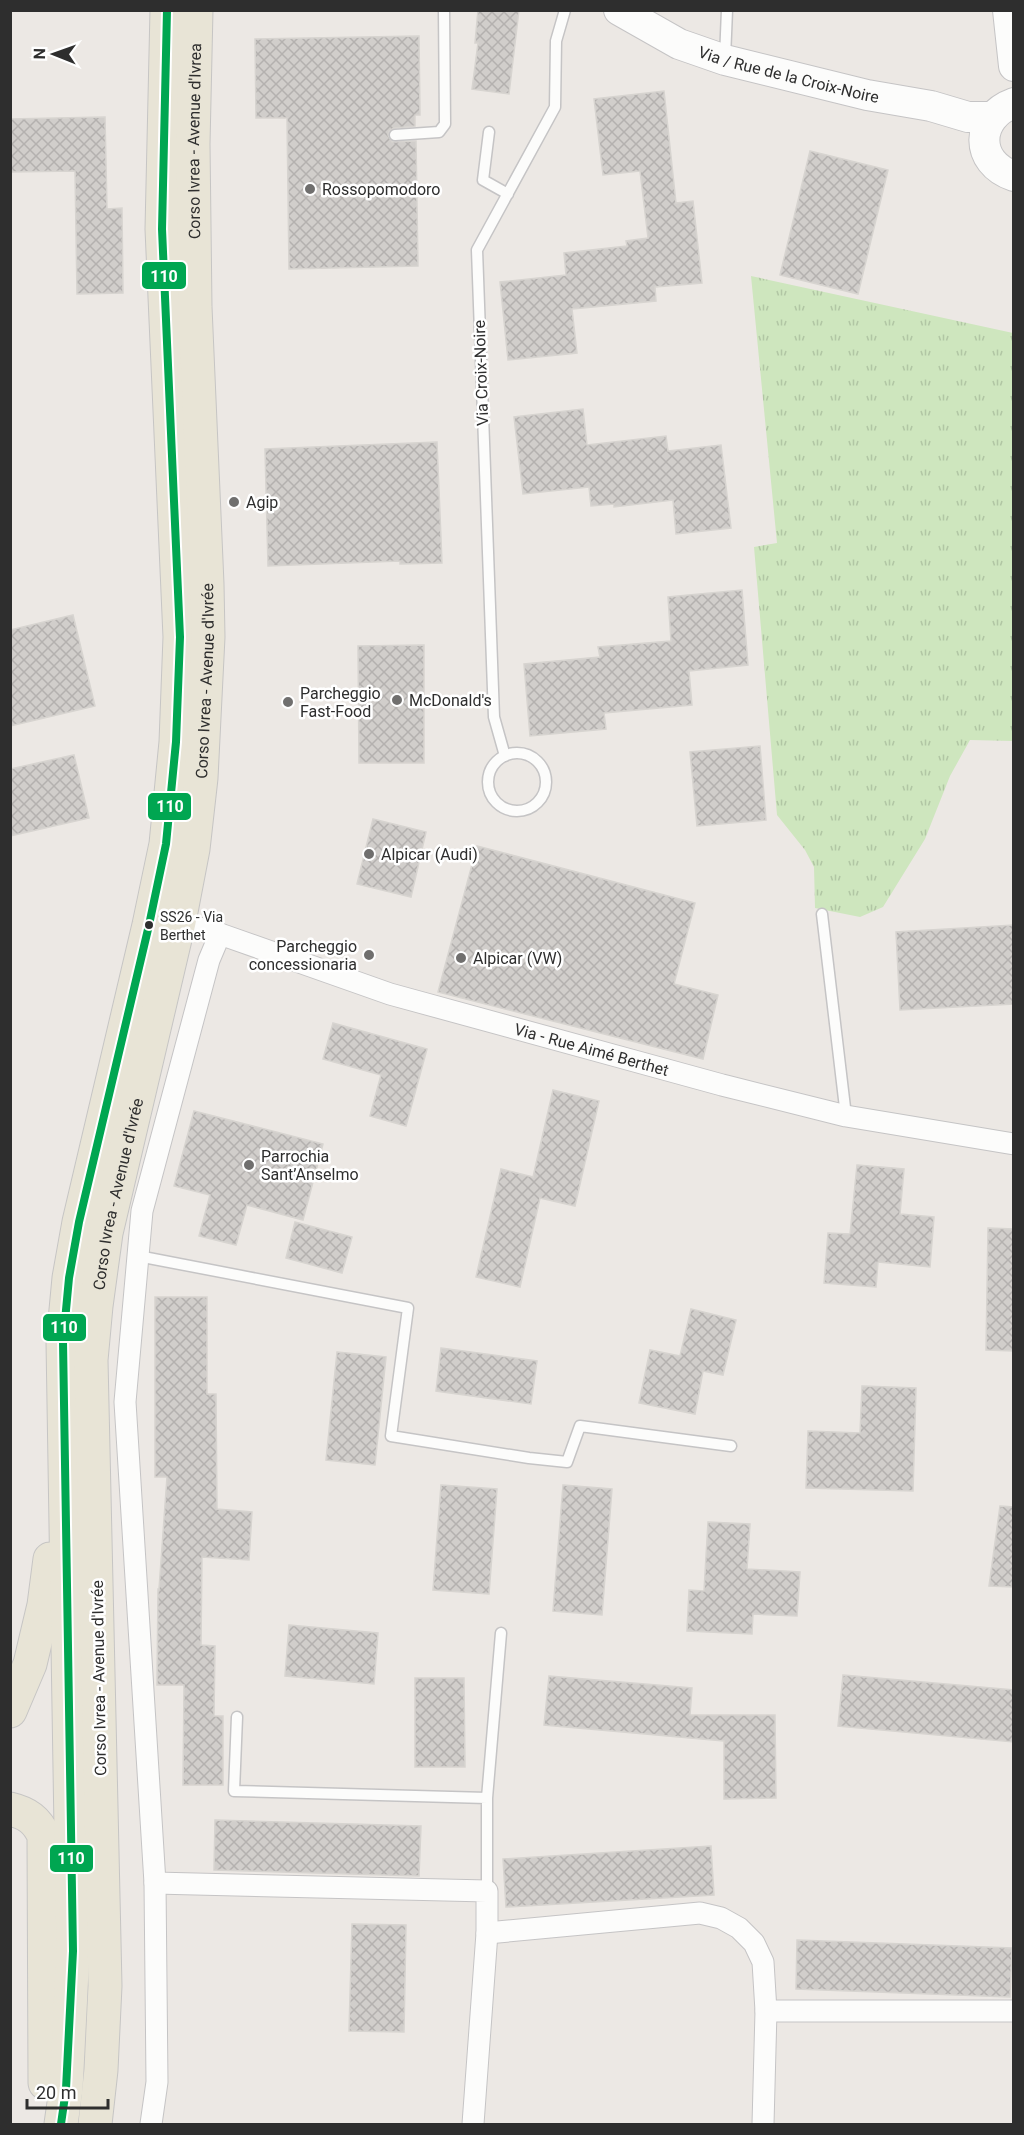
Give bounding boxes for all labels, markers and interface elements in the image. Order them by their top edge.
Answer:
north arrow [24,24,84,84]
street label: Via / Rue de la Croix-Noire [696,42,880,106]
street label: Corso Ivrea - Avenue d'Ivrea [183,43,205,239]
text: N [30,48,49,60]
place label: Rossopomodoro [322,180,440,199]
marker: Rossopomodoro [303,182,317,196]
line badge: 110 [141,261,187,290]
text: 110 [150,267,178,286]
street label: Via Croix-Noire [470,320,492,426]
place label: Agip [246,493,278,512]
marker: Agip [227,495,241,509]
street label: Corso Ivrea - Avenue d'Ivrée [191,583,218,779]
place label: Parcheggio Fast-Food [300,684,381,721]
place label: McDonald's [409,691,492,710]
marker: McDonald's [390,693,404,707]
marker: Parcheggio Fast-Food [281,695,295,709]
line badge: 110 [147,792,192,821]
text: 110 [156,797,184,816]
place label: Alpicar (Audi) [381,845,478,864]
marker: Alpicar (Audi) [362,847,376,861]
place label: SS26 - Via Berthet [160,909,223,943]
marker: SS26 - Via Berthet [143,919,155,931]
place label: Parcheggio concessionaria [249,937,357,974]
marker: Parcheggio concessionaria [362,948,376,962]
place label: Alpicar (VW) [473,949,562,968]
marker: Alpicar (VW) [454,951,468,965]
street label: Via - Rue Aimé Berthet [512,1019,671,1079]
street label: Corso Ivrea - Avenue d'Ivrée [89,1096,147,1291]
place label: Parrochia Sant’Anselmo [261,1147,359,1184]
marker: Parrochia Sant’Anselmo [242,1158,256,1172]
line badge: 110 [42,1313,87,1342]
text: 110 [50,1318,78,1337]
street label: Corso Ivrea - Avenue d'Ivrée [88,1580,110,1776]
line badge: 110 [49,1844,94,1873]
text: 110 [57,1849,85,1868]
scale bar [27,2072,108,2110]
text: 20 m [36,2082,76,2103]

